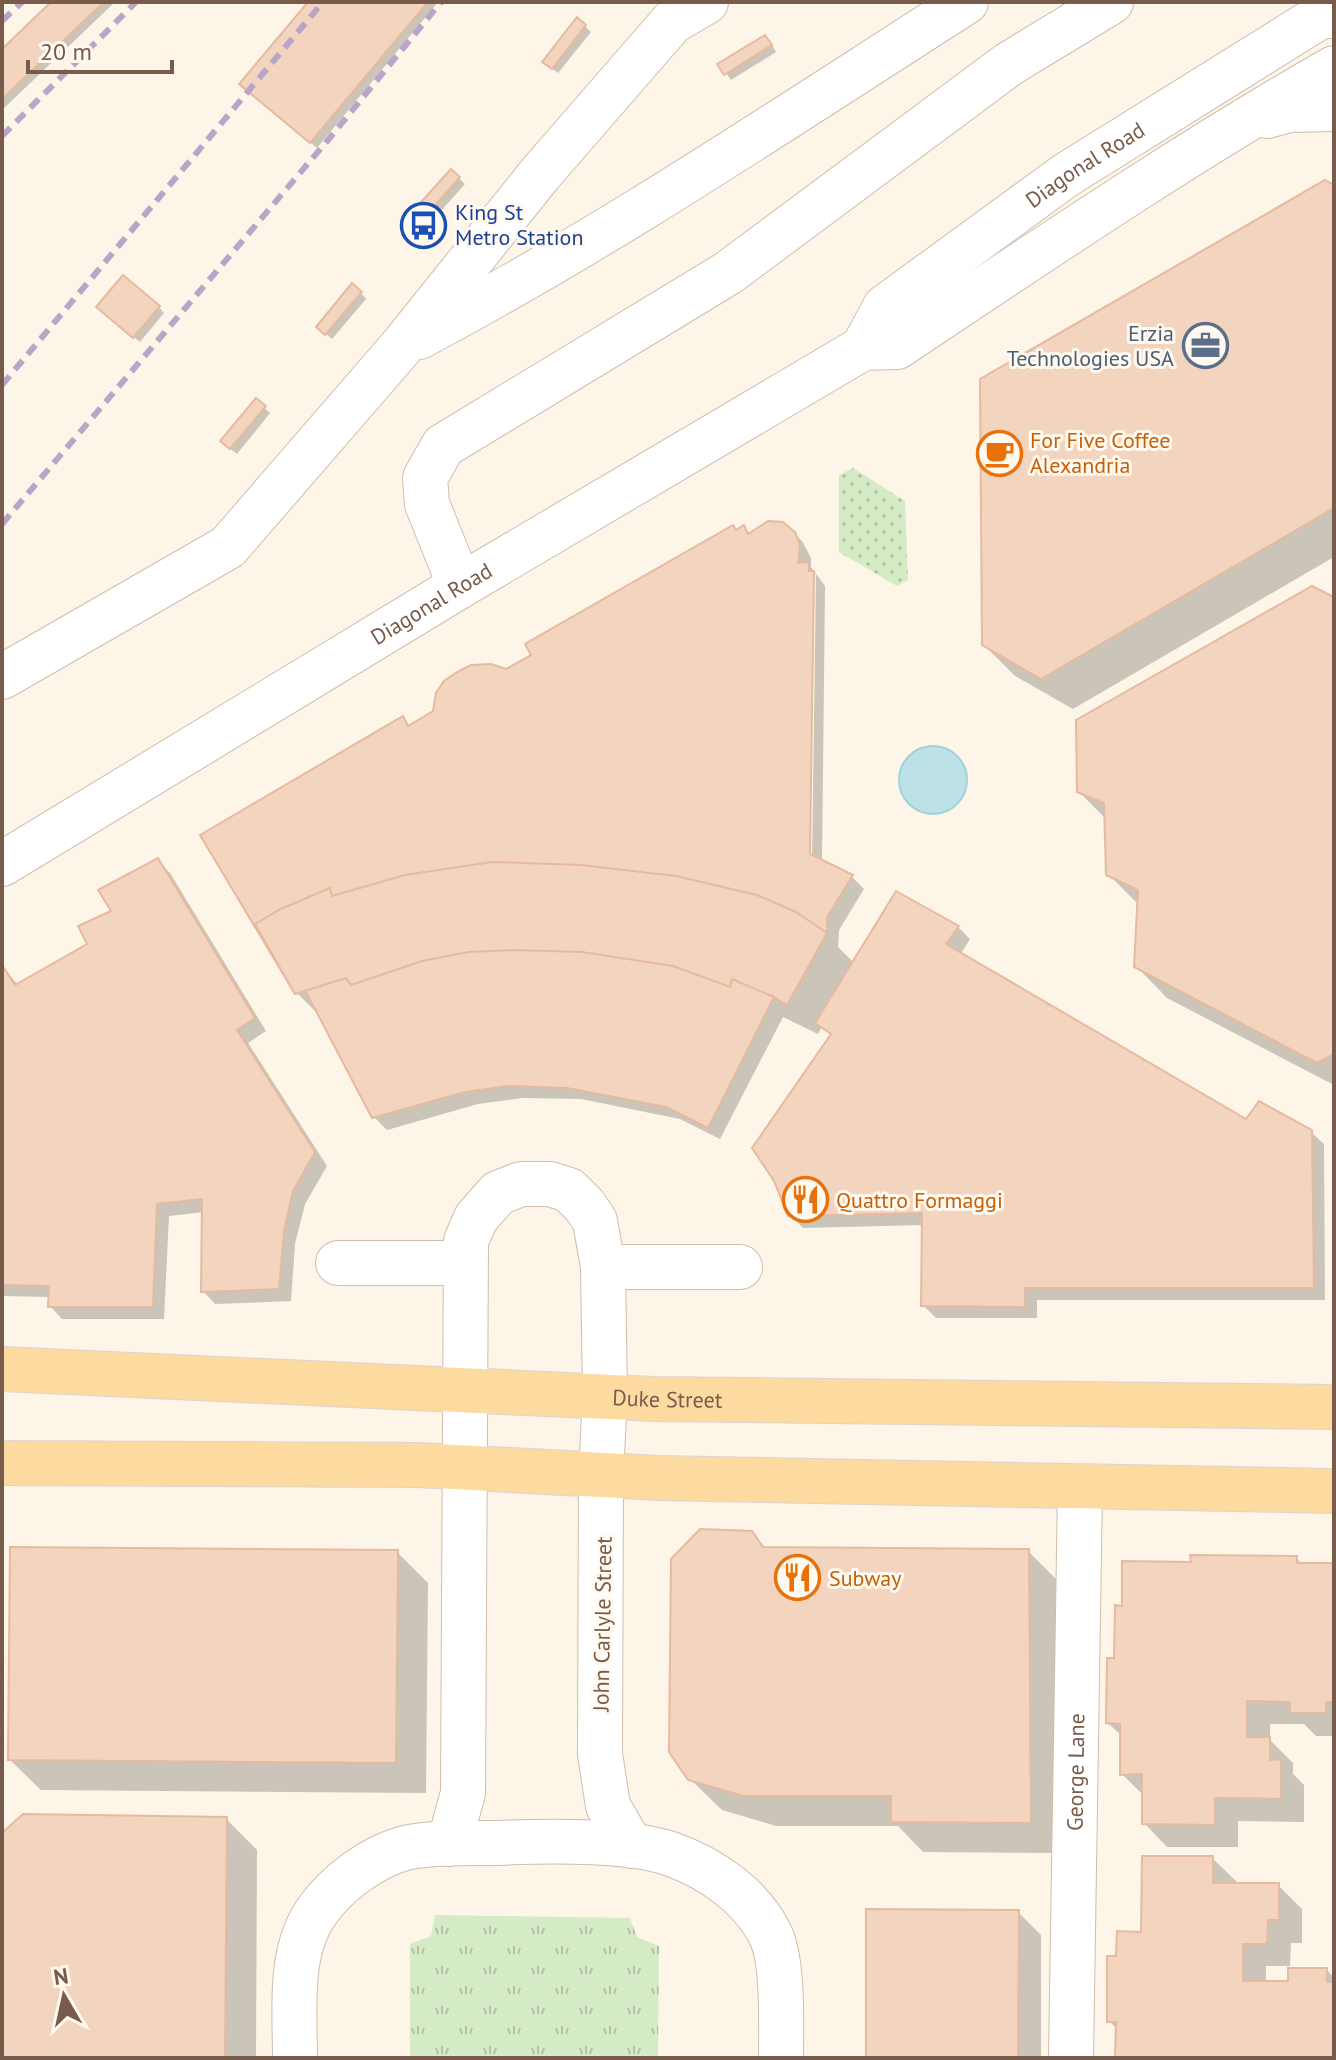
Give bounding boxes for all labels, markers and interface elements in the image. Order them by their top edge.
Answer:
scale bar [28,24,172,74]
text: 20 m [40,36,92,67]
street label: Diagonal Road [1020,116,1150,214]
place label: King St Metro Station [455,198,583,251]
bus stop icon: King St Metro Station [400,201,448,249]
place label: Erzia Technologies USA [1007,319,1174,372]
office icon: Erzia Technologies USA [1181,322,1229,370]
place label: For Five Coffee Alexandria [1030,426,1170,479]
cafe icon: For Five Coffee Alexandria [975,429,1023,477]
street label: Diagonal Road [365,556,497,651]
restaurant icon: Quattro Formaggi [781,1176,829,1224]
place label: Quattro Formaggi [836,1186,1003,1214]
street label: Duke Street [612,1383,723,1414]
street label: John Carlyle Street [586,1536,618,1713]
restaurant icon: Subway [774,1554,822,1602]
place label: Subway [829,1564,902,1592]
street label: George Lane [1061,1713,1090,1831]
north arrow [24,1956,104,2036]
text: N [52,1961,70,1991]

